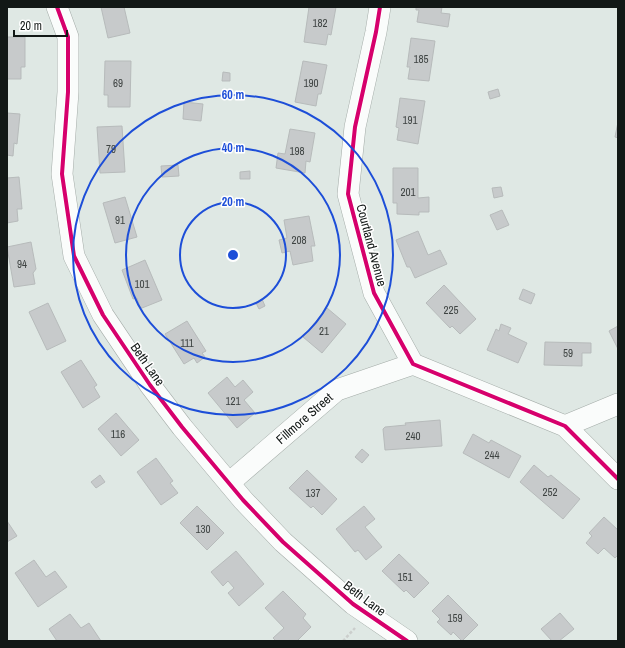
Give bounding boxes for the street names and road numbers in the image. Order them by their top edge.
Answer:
street label: Courtland Avenue [352,202,391,288]
street label: Beth Lane [127,340,169,389]
street label: Fillmore Street [272,389,336,448]
street label: Beth Lane [340,577,389,620]

